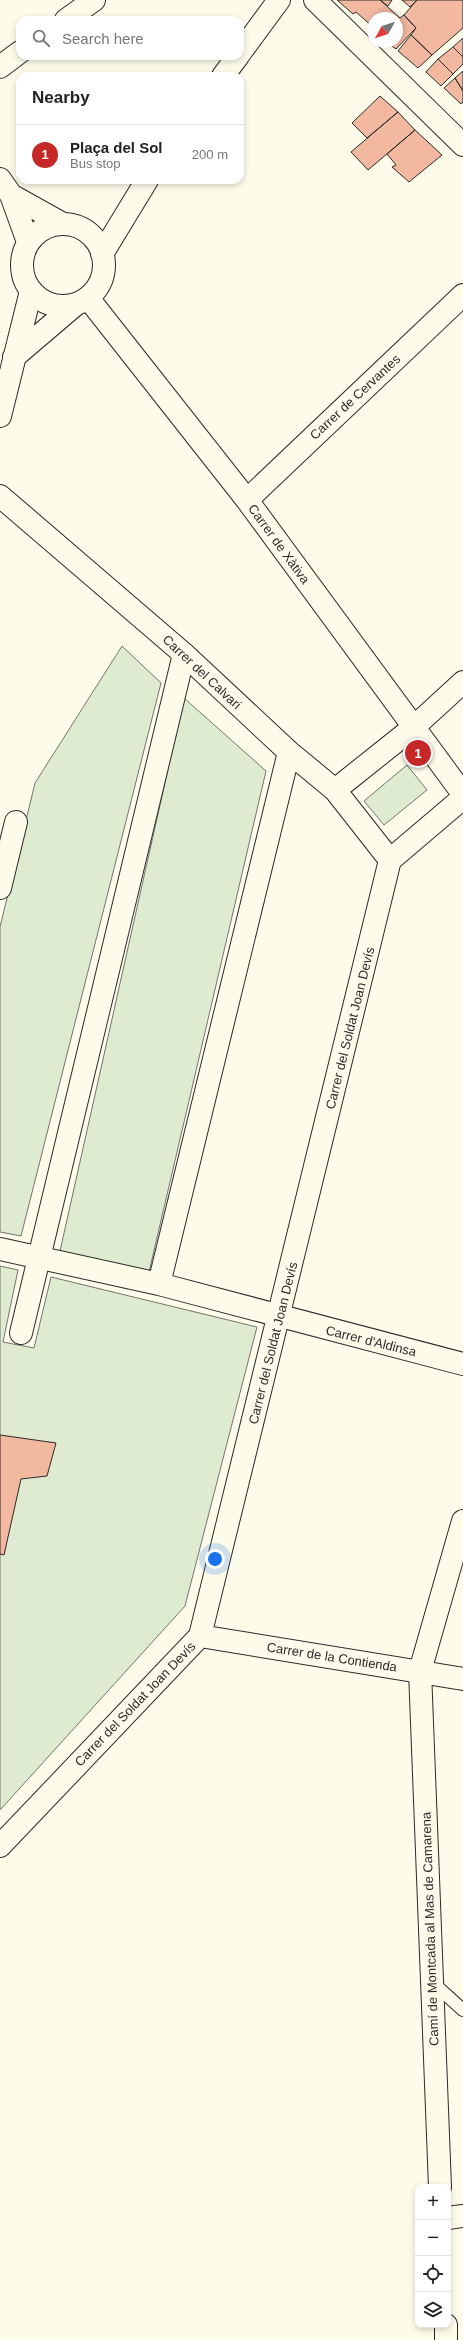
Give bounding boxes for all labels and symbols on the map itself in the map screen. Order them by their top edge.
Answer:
north arrow [367,12,403,48]
street label: Carrer de Cervantes [307,351,404,443]
street label: Carrer de Xàtiva [245,501,313,587]
street label: Carrer del Calvari [160,632,244,712]
pin: 1 [405,738,431,768]
street label: Carrer del Soldat Joan Devís [323,945,378,1111]
street label: Carrer del Soldat Joan Devís [246,1260,301,1426]
street label: Carrer d'Aldinsa [324,1322,419,1360]
your location [205,1549,225,1569]
street label: Carrer del Soldat Joan Devís [72,1638,199,1769]
street label: Carrer de la Contienda [266,1639,399,1675]
street label: Camí de Montcada al Mas de Camarena [418,1811,442,2046]

